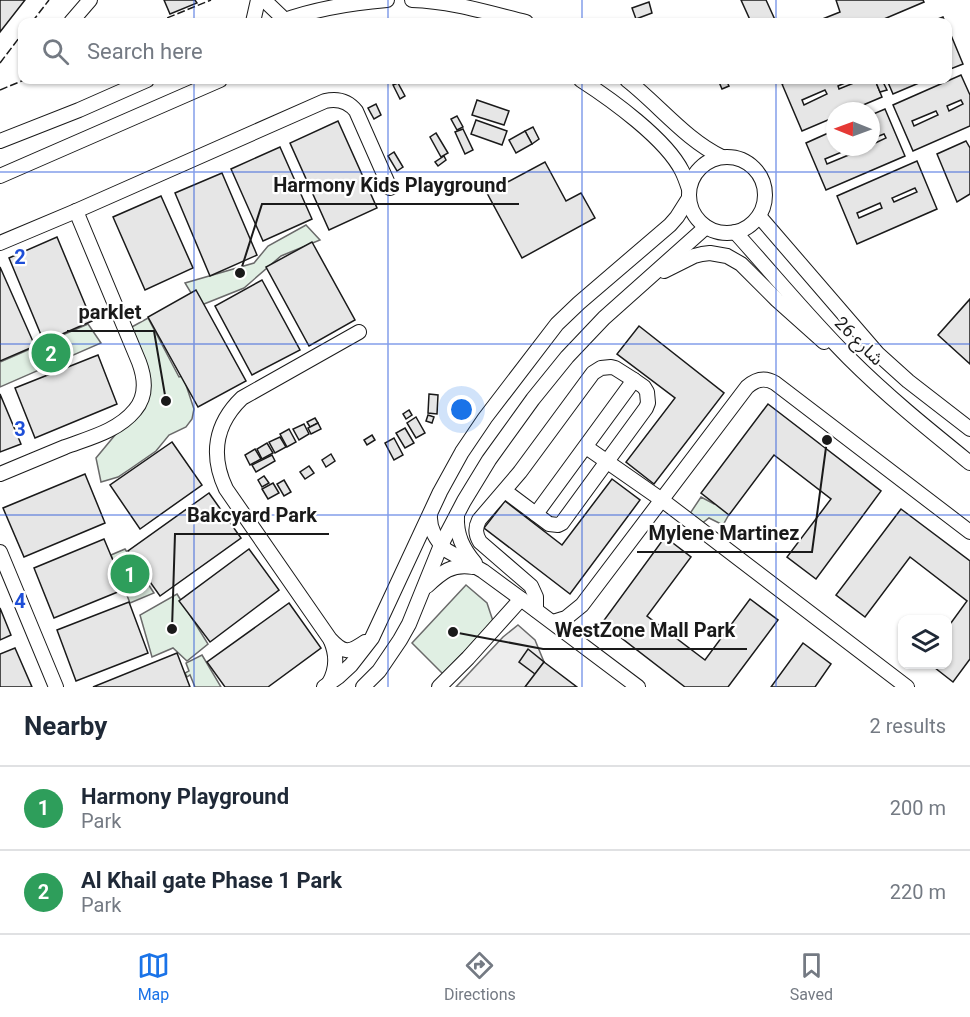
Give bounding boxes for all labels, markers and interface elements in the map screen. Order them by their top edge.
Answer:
search box [18,18,952,84]
icon: search [39,35,72,68]
text: Search here [87,39,203,64]
north arrow [826,102,880,156]
callout: Harmony Kids Playground [262,166,519,204]
text: Harmony Kids Playground [273,173,507,197]
text: 2 [14,245,26,269]
callout: parklet [67,293,154,331]
text: parklet [79,300,142,324]
street label: شارع 26 [828,312,888,372]
pin: 2 [32,330,70,376]
your location [447,395,476,424]
text: 3 [14,417,26,441]
callout: Bakcyard Park [175,496,329,534]
text: Bakcyard Park [187,503,317,527]
callout: Mylene Martinez [637,514,812,552]
text: Mylene Martinez [649,521,799,545]
pin: 1 [110,552,150,596]
text: 4 [14,589,26,613]
callout: WestZone Mall Park [543,611,747,649]
map controls [898,615,952,669]
button: layers [898,615,952,669]
text: WestZone Mall Park [555,618,736,642]
text: Nearby [24,711,107,741]
text: 2 results [870,714,946,738]
text: Harmony Playground [81,784,289,809]
text: 1 [38,796,49,820]
text: 200 m [890,796,946,820]
text: Park [81,809,121,833]
text: Al Khail gate Phase 1 Park [81,868,342,893]
text: 2 [38,880,49,904]
text: 220 m [890,880,946,904]
text: Park [81,893,121,917]
tab: Map [137,949,170,1004]
tab: Directions [444,949,516,1004]
tab: Saved [790,949,833,1004]

